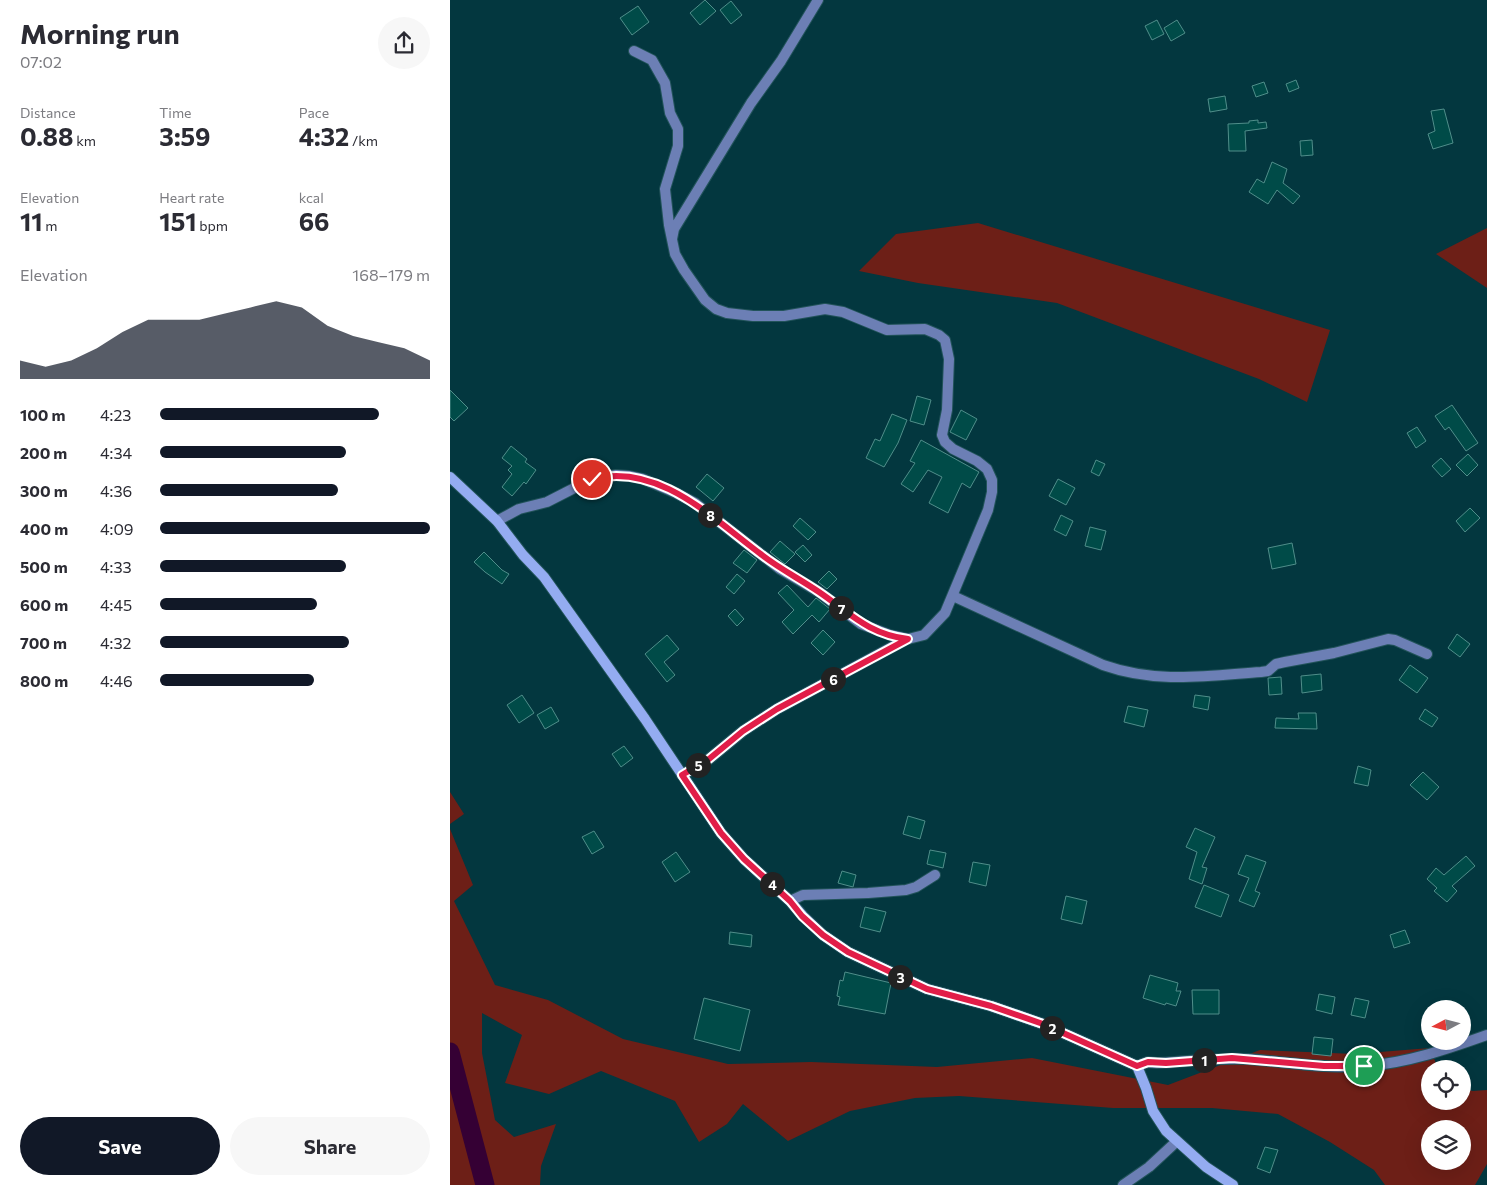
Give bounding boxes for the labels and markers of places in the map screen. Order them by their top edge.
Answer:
pin [571,458,613,500]
pin: 8 [698,502,722,528]
pin: 7 [828,596,854,620]
pin: 6 [820,666,846,692]
pin: 5 [686,752,710,778]
pin: 4 [760,872,784,896]
pin: 3 [888,964,912,990]
pin: 2 [1040,1016,1064,1040]
pin [1343,1045,1385,1087]
pin: 1 [1192,1048,1216,1072]

